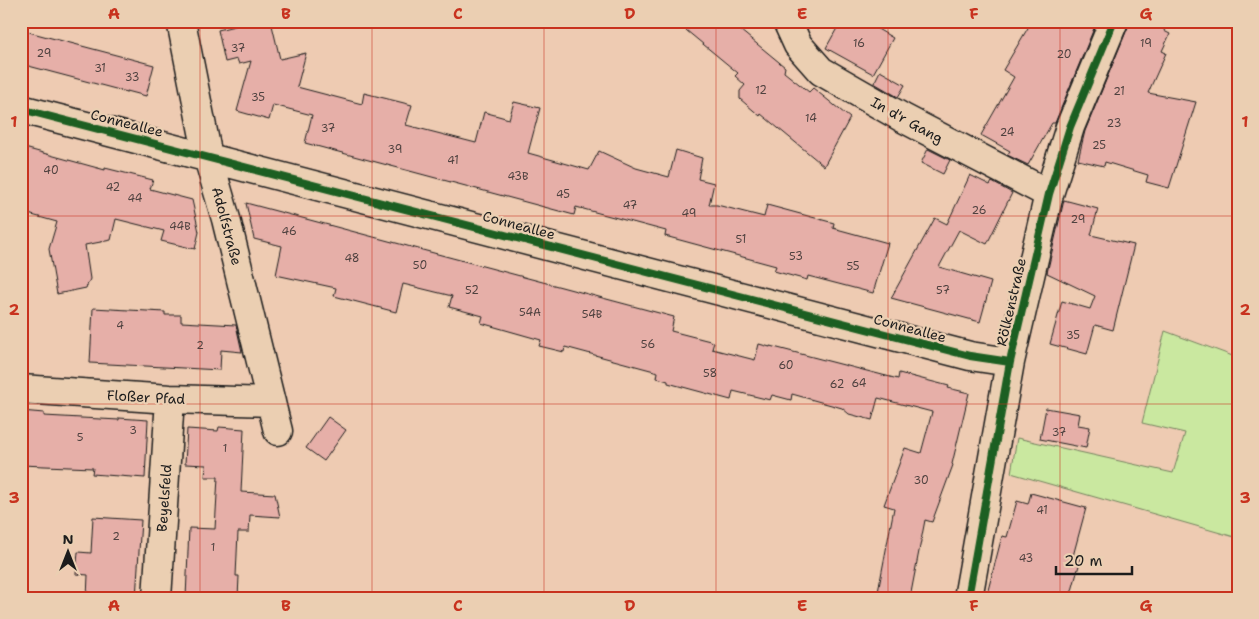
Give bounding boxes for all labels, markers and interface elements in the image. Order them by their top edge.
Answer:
text: A [108,3,120,24]
text: B [281,3,291,24]
text: C [453,3,463,24]
text: D [624,3,636,24]
text: E [797,3,807,24]
text: F [969,3,979,24]
text: G [1140,3,1153,24]
house number: 16 [853,36,865,51]
house number: 19 [1140,36,1152,51]
house number: 37 [231,41,246,56]
house number: 29 [37,46,51,61]
house number: 20 [1056,47,1072,62]
house number: 31 [94,61,106,76]
house number: 33 [125,70,139,85]
house number: 12 [755,83,767,98]
house number: 21 [1113,84,1125,99]
house number: 35 [251,90,265,105]
street label: In d'r Gang [868,93,946,147]
street label: Conneallee [89,105,165,141]
text: 1 [10,111,18,132]
house number: 14 [805,111,817,126]
text: 1 [1241,111,1249,132]
house number: 23 [1107,116,1121,131]
house number: 37 [321,121,336,136]
house number: 24 [1000,125,1015,140]
house number: 25 [1092,138,1106,153]
house number: 39 [388,142,402,157]
house number: 41 [447,153,459,168]
house number: 40 [43,163,59,178]
house number: 43B [507,169,529,184]
house number: 42 [106,180,120,195]
street label: Adolfstraße [208,185,246,267]
house number: 45 [556,187,570,202]
house number: 44 [127,191,143,206]
house number: 47 [623,198,638,213]
house number: 26 [972,203,986,218]
house number: 49 [682,206,696,221]
street label: Conneallee [481,207,557,243]
house number: 29 [1071,212,1085,227]
house number: 44B [169,219,191,234]
house number: 46 [281,224,297,239]
house number: 51 [736,232,746,247]
house number: 53 [789,249,803,264]
house number: 48 [344,251,360,266]
street label: Rölkenstraße [992,256,1030,348]
house number: 50 [413,258,427,273]
house number: 55 [846,259,860,274]
house number: 52 [465,283,479,298]
house number: 57 [936,283,950,298]
text: 2 [8,299,20,320]
text: 2 [1239,299,1251,320]
house number: 54A [519,305,541,320]
house number: 54B [582,307,603,322]
street label: Conneallee [872,310,948,346]
house number: 4 [116,318,124,333]
house number: 35 [1066,328,1080,343]
house number: 56 [641,337,655,352]
house number: 2 [196,338,204,353]
house number: 60 [778,358,794,373]
house number: 58 [703,366,717,381]
house number: 64 [851,376,867,391]
house number: 62 [830,377,844,392]
street label: Floßer Pfad [106,386,186,408]
house number: 3 [129,423,137,438]
house number: 37 [1052,425,1067,440]
house number: 5 [77,430,84,445]
house number: 1 [223,441,227,456]
street label: Beyelsfeld [153,463,175,532]
house number: 30 [913,473,929,488]
text: 3 [8,487,20,508]
text: 3 [1239,487,1251,508]
house number: 41 [1036,503,1048,518]
north arrow [42,526,92,576]
house number: 2 [112,529,120,544]
text: N [62,530,74,548]
house number: 1 [211,540,215,555]
scale bar [1056,544,1133,576]
house number: 43 [1019,551,1033,566]
text: 20 m [1064,551,1103,571]
text: A [108,595,120,616]
text: B [281,595,291,616]
text: C [453,595,463,616]
text: D [624,595,636,616]
text: E [797,595,807,616]
text: F [969,595,979,616]
text: G [1140,595,1153,616]

